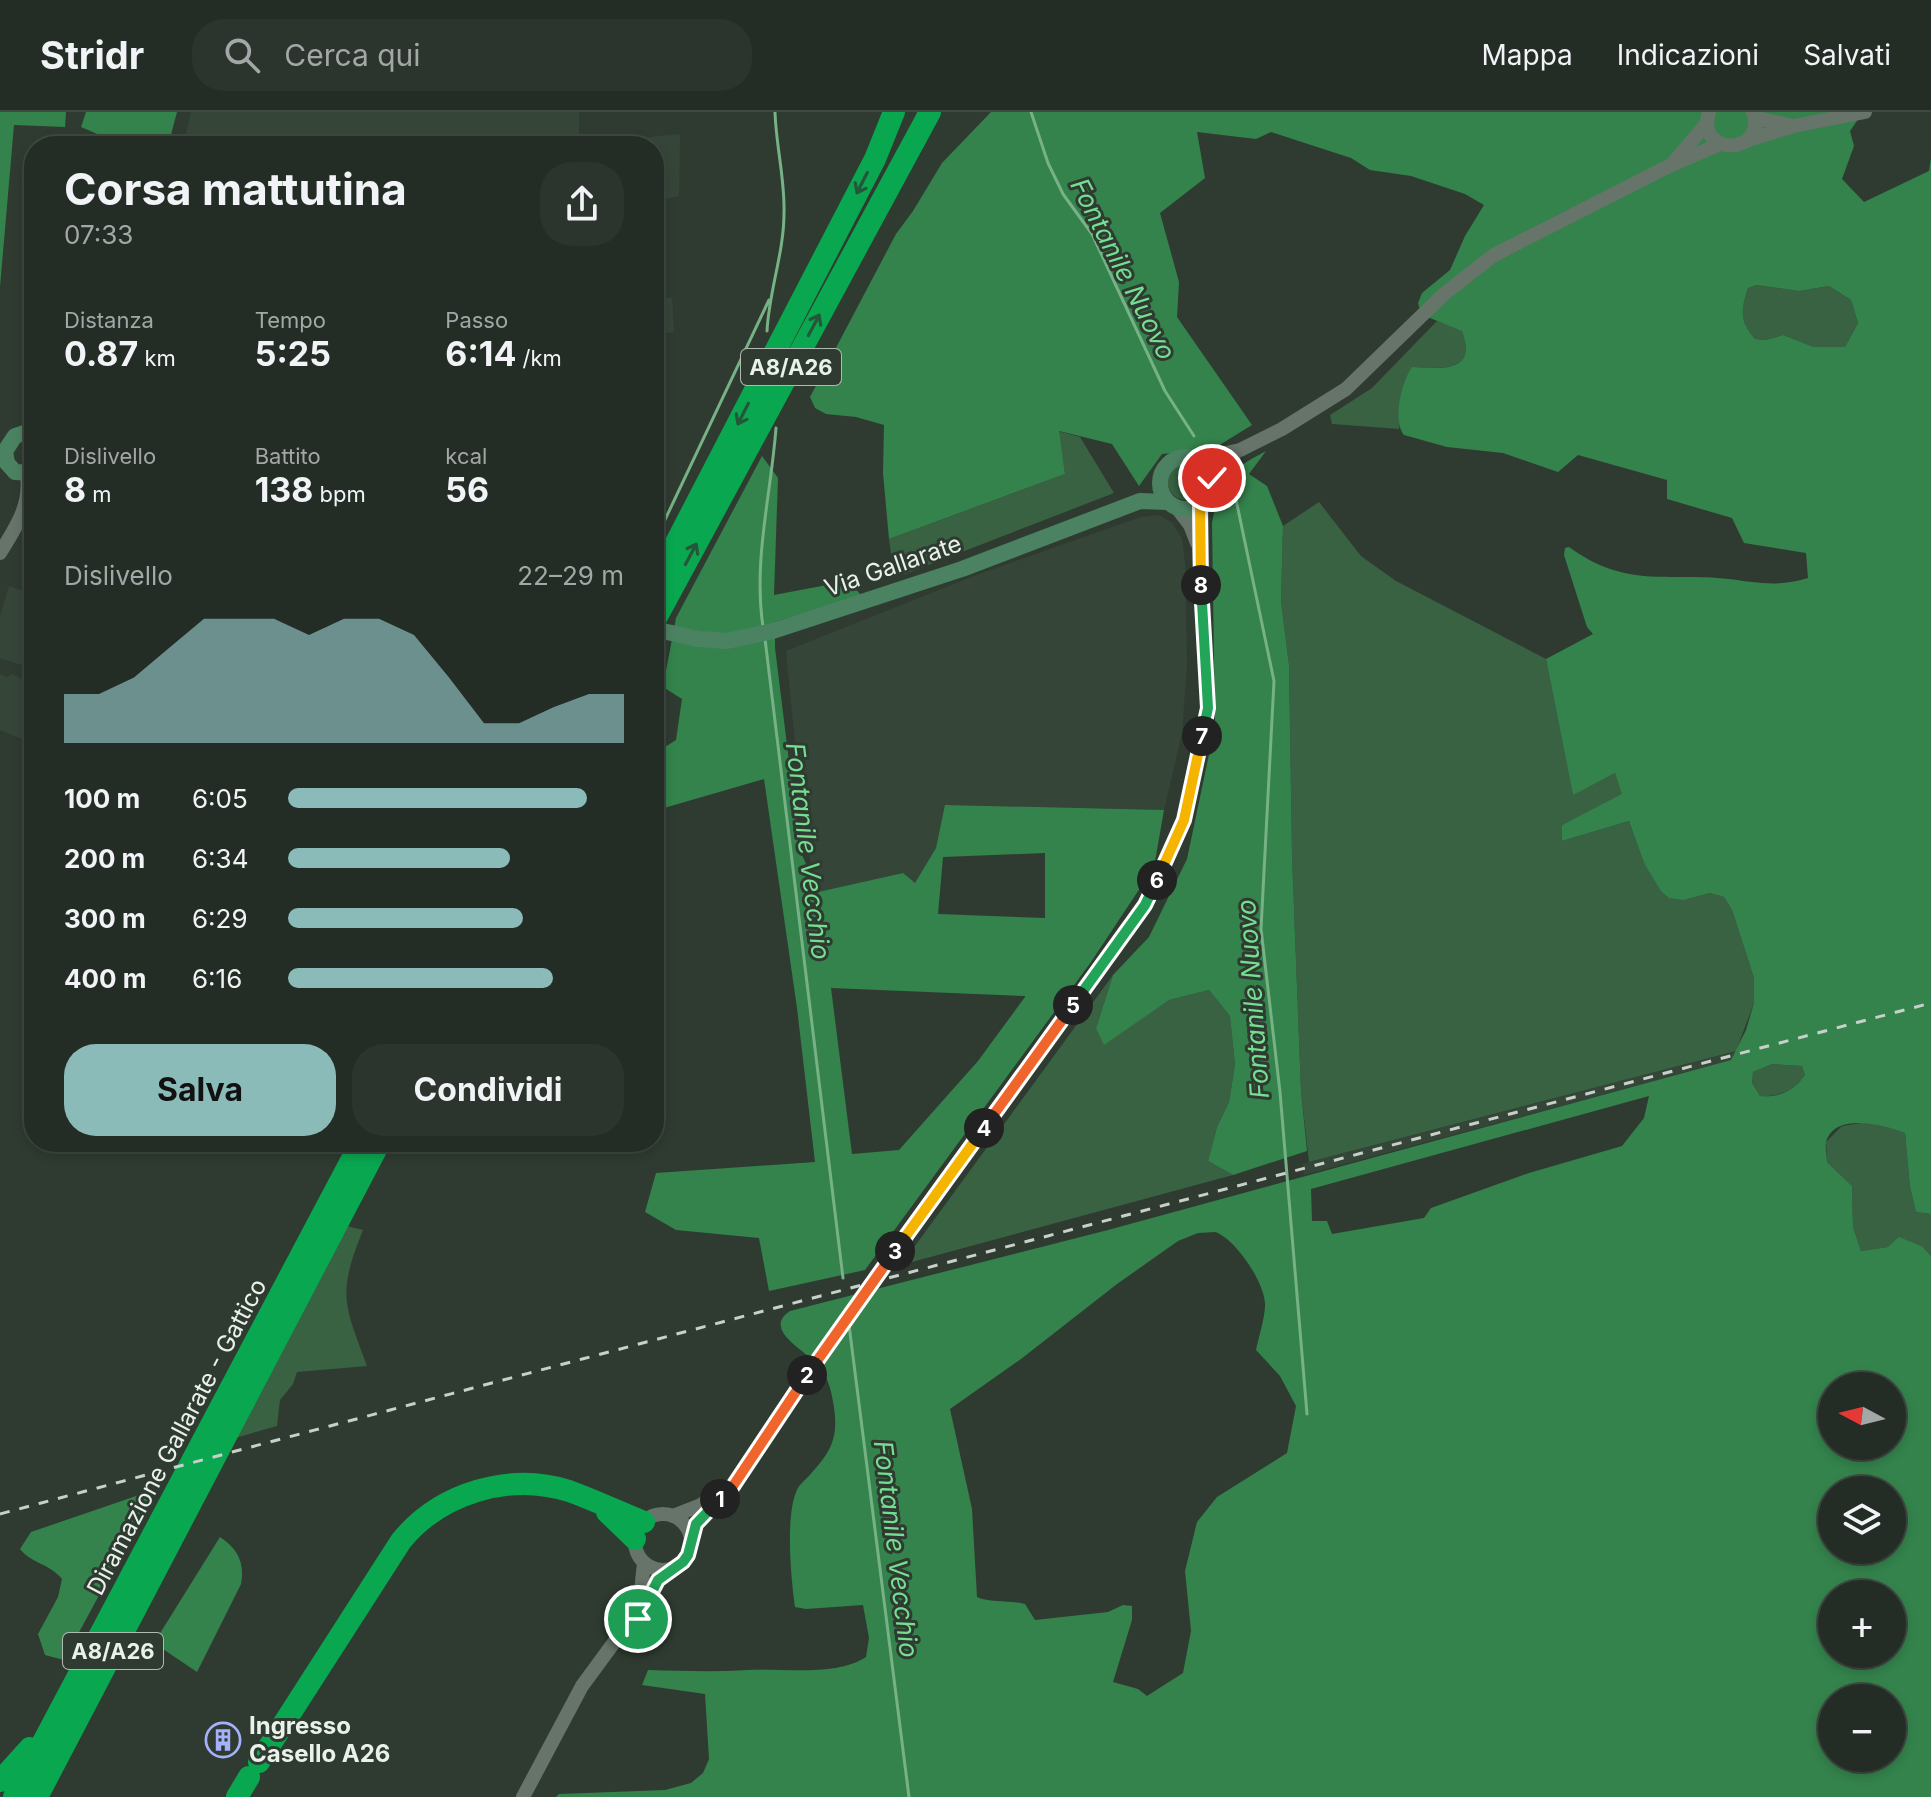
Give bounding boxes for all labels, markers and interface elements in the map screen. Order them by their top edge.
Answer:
search box [192,19,752,91]
text: Stridr [40,32,144,78]
icon: search [220,33,264,77]
text: Cerca qui [284,37,421,73]
text: Mappa [1481,38,1573,72]
text: Indicazioni [1617,38,1759,72]
text: Salvati [1803,38,1891,72]
text: Corsa mattutina [64,162,407,216]
button: share [540,162,624,246]
one-way arrow [854,171,870,195]
water label: Fontanile Nuovo [1064,173,1183,365]
text: 07:33 [64,219,133,250]
text: Distanza [64,307,154,333]
text: Tempo [255,307,326,333]
text: Passo [445,307,508,333]
one-way arrow [807,313,822,337]
text: 0.87 [64,333,138,374]
text: 5:25 [255,333,331,374]
text: 6:14 [445,333,516,374]
text: km [138,345,176,371]
text: /km [516,345,562,371]
road number: A8/A26 [741,349,841,385]
one-way arrow [734,402,750,426]
text: Dislivello [64,443,156,469]
text: Battito [255,443,321,469]
text: kcal [445,443,487,469]
pin [1178,444,1246,512]
icon: check [1190,456,1234,500]
text: 8 [64,469,86,510]
text: 138 [255,469,313,510]
text: 56 [445,469,489,510]
text: m [86,481,112,507]
text: bpm [313,481,366,507]
street label: Via Gallarate [820,529,965,603]
one-way arrow [683,542,699,566]
text: Dislivello [64,560,173,591]
text: 22–29 m [517,560,624,591]
pin: 8 [1181,565,1221,605]
text: 8 [1194,572,1208,598]
pin: 7 [1182,716,1222,756]
text: 7 [1196,723,1208,749]
water label: Fontanile Vecchio [780,741,837,961]
text: 100 m [64,783,140,814]
text: 6:05 [192,783,248,814]
text: 200 m [64,843,145,874]
text: 6:34 [192,843,248,874]
pin: 6 [1137,860,1177,900]
text: 6 [1150,867,1164,893]
water label: Fontanile Nuovo [1230,898,1275,1100]
text: 300 m [64,903,146,934]
text: 6:29 [192,903,248,934]
text: 400 m [64,963,147,994]
text: 6:16 [192,963,242,994]
pin: 5 [1053,985,1093,1025]
text: 5 [1066,992,1080,1018]
button: Salva [64,1044,336,1136]
button: Condividi [352,1044,624,1136]
pin: 4 [964,1108,1004,1148]
text: 4 [977,1115,991,1141]
pin: 3 [875,1231,915,1271]
text: 3 [888,1238,902,1264]
street label: Diramazione Gallarate - Gattico [81,1274,272,1600]
pin: 2 [787,1355,827,1395]
text: 2 [800,1362,814,1388]
north arrow [1818,1372,1906,1460]
map controls [1818,1372,1906,1772]
water label: Fontanile Vecchio [868,1439,925,1659]
button: layers [1818,1476,1906,1564]
pin: 1 [700,1479,740,1519]
text: 1 [715,1486,725,1512]
button: + [1818,1580,1906,1668]
pin [604,1585,672,1653]
icon: arrive [616,1597,660,1641]
road number: A8/A26 [63,1633,163,1669]
button: − [1818,1684,1906,1772]
place label: Ingresso Casello A26 [249,1711,390,1768]
building icon: Ingresso Casello A26 [204,1721,242,1759]

